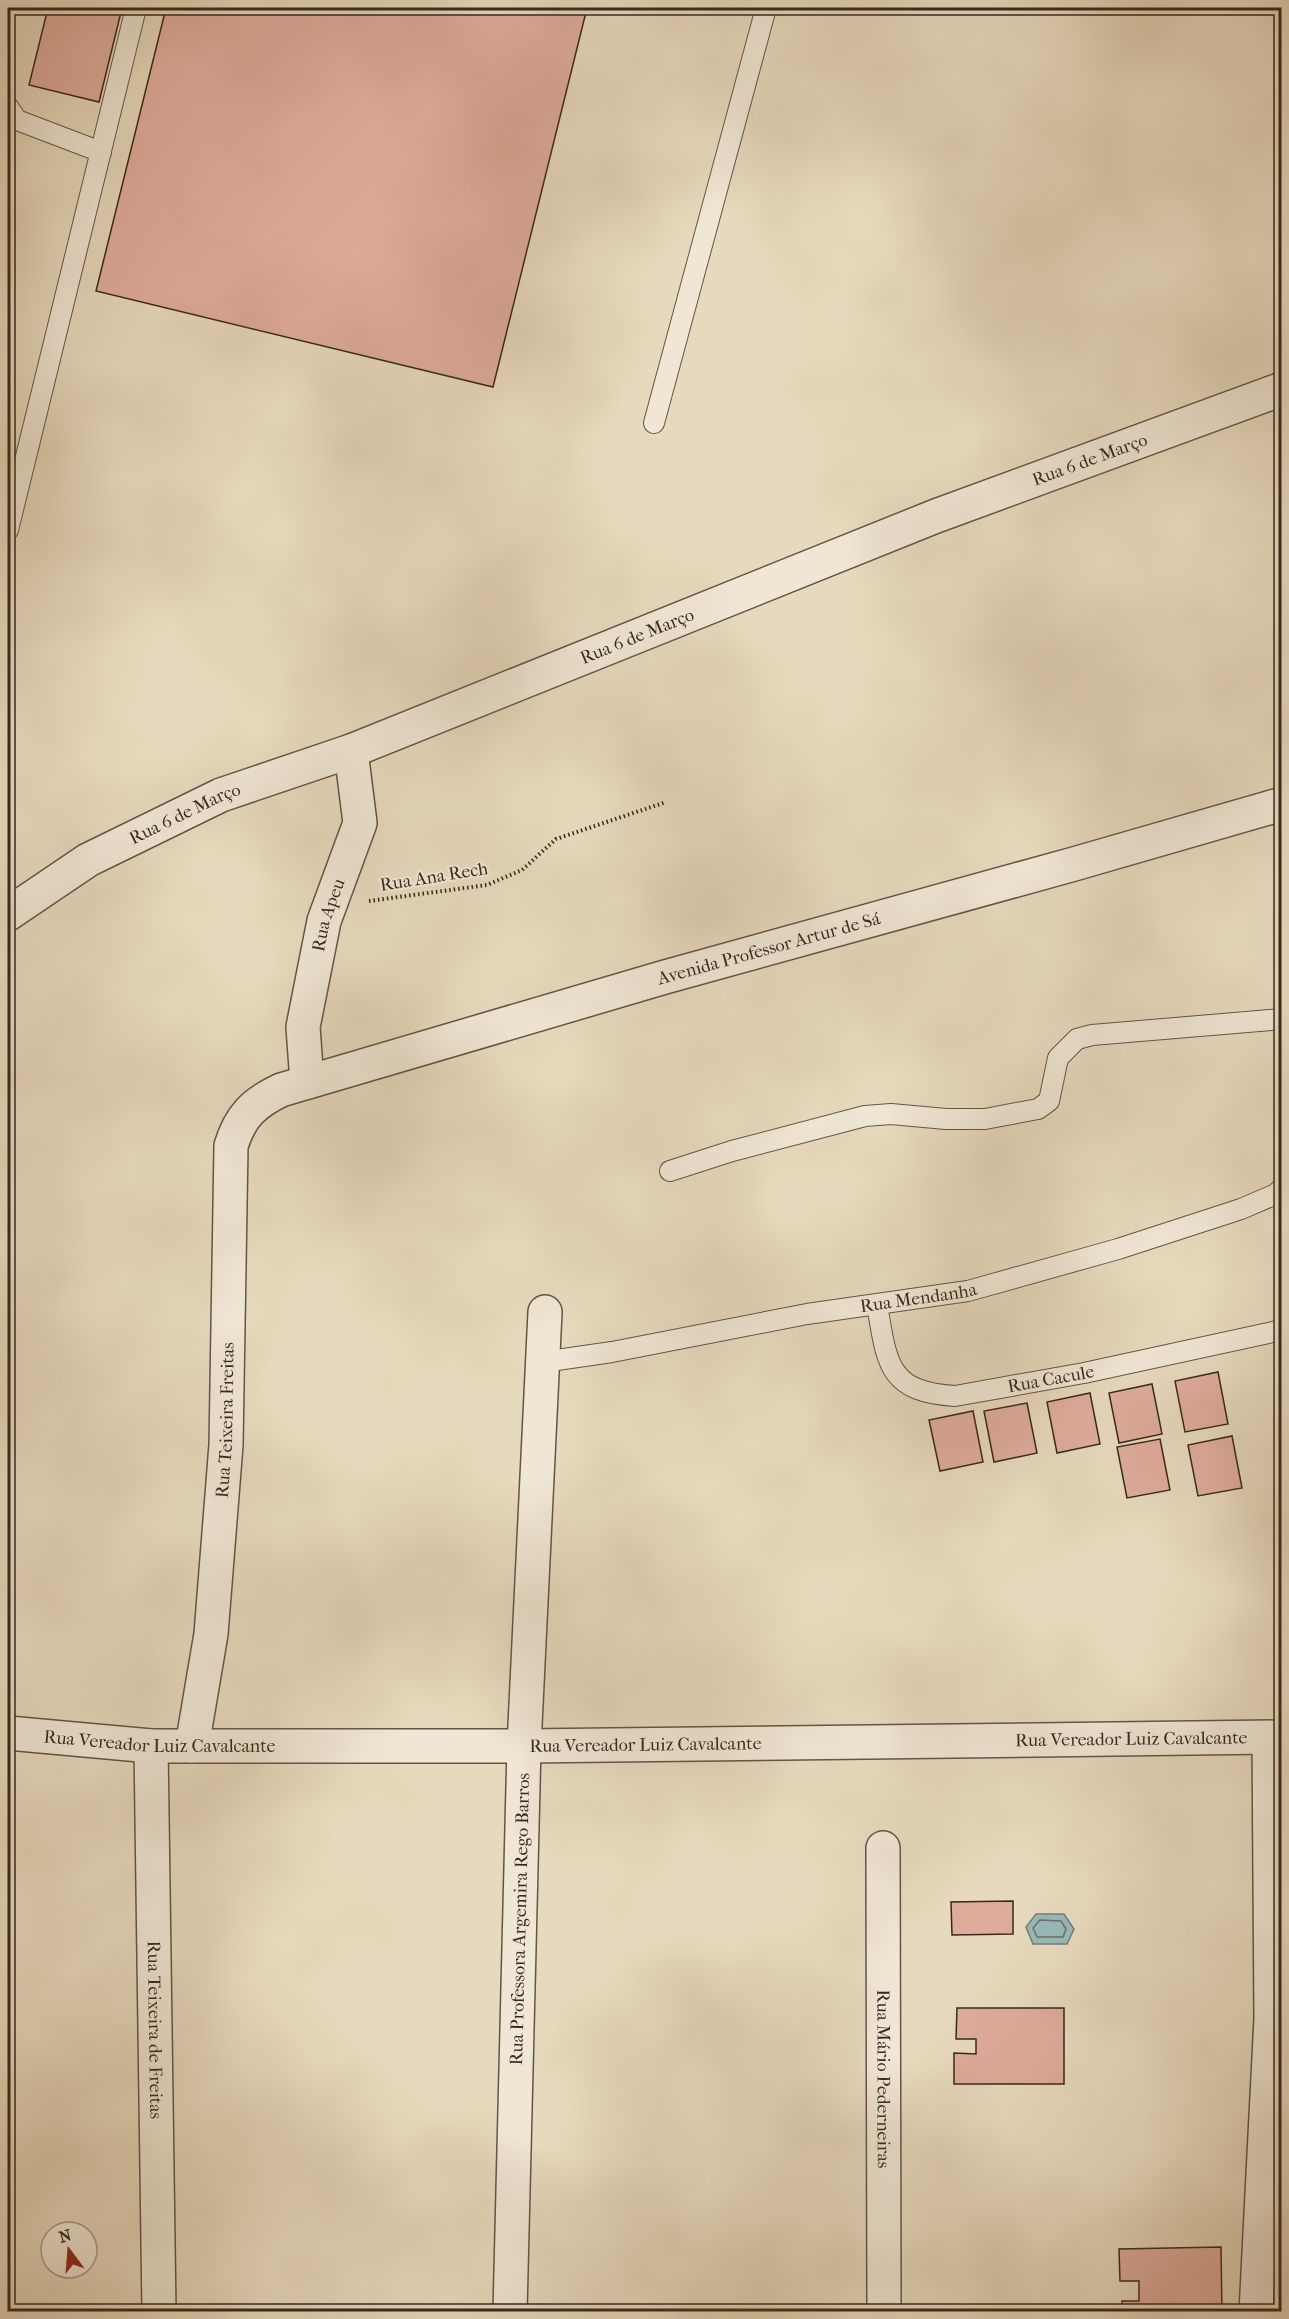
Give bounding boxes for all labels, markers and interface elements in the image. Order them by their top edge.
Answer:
street label: Rua 6 de Março [1029,429,1150,490]
street label: Rua 6 de Março [577,604,697,668]
street label: Rua 6 de Março [126,779,243,849]
street label: Rua Ana Rech [378,858,490,896]
street label: Rua Apeu [308,875,349,953]
street label: Avenida Professor Artur de Sá [654,907,883,989]
street label: Rua Mendanha [859,1278,980,1317]
street label: Rua Teixeira Freitas [211,1342,238,1499]
street label: Rua Cacule [1006,1361,1096,1397]
street label: Rua Vereador Luiz Cavalcante [43,1726,276,1757]
street label: Rua Vereador Luiz Cavalcante [1015,1727,1248,1751]
street label: Rua Vereador Luiz Cavalcante [529,1733,762,1756]
street label: Rua Professora Argemira Rego Barros [506,1772,534,2066]
street label: Rua Teixeira de Freitas [143,1941,167,2120]
street label: Rua Mário Pederneiras [873,1990,894,2169]
north arrow [39,2220,99,2280]
text: N [57,2225,74,2247]

